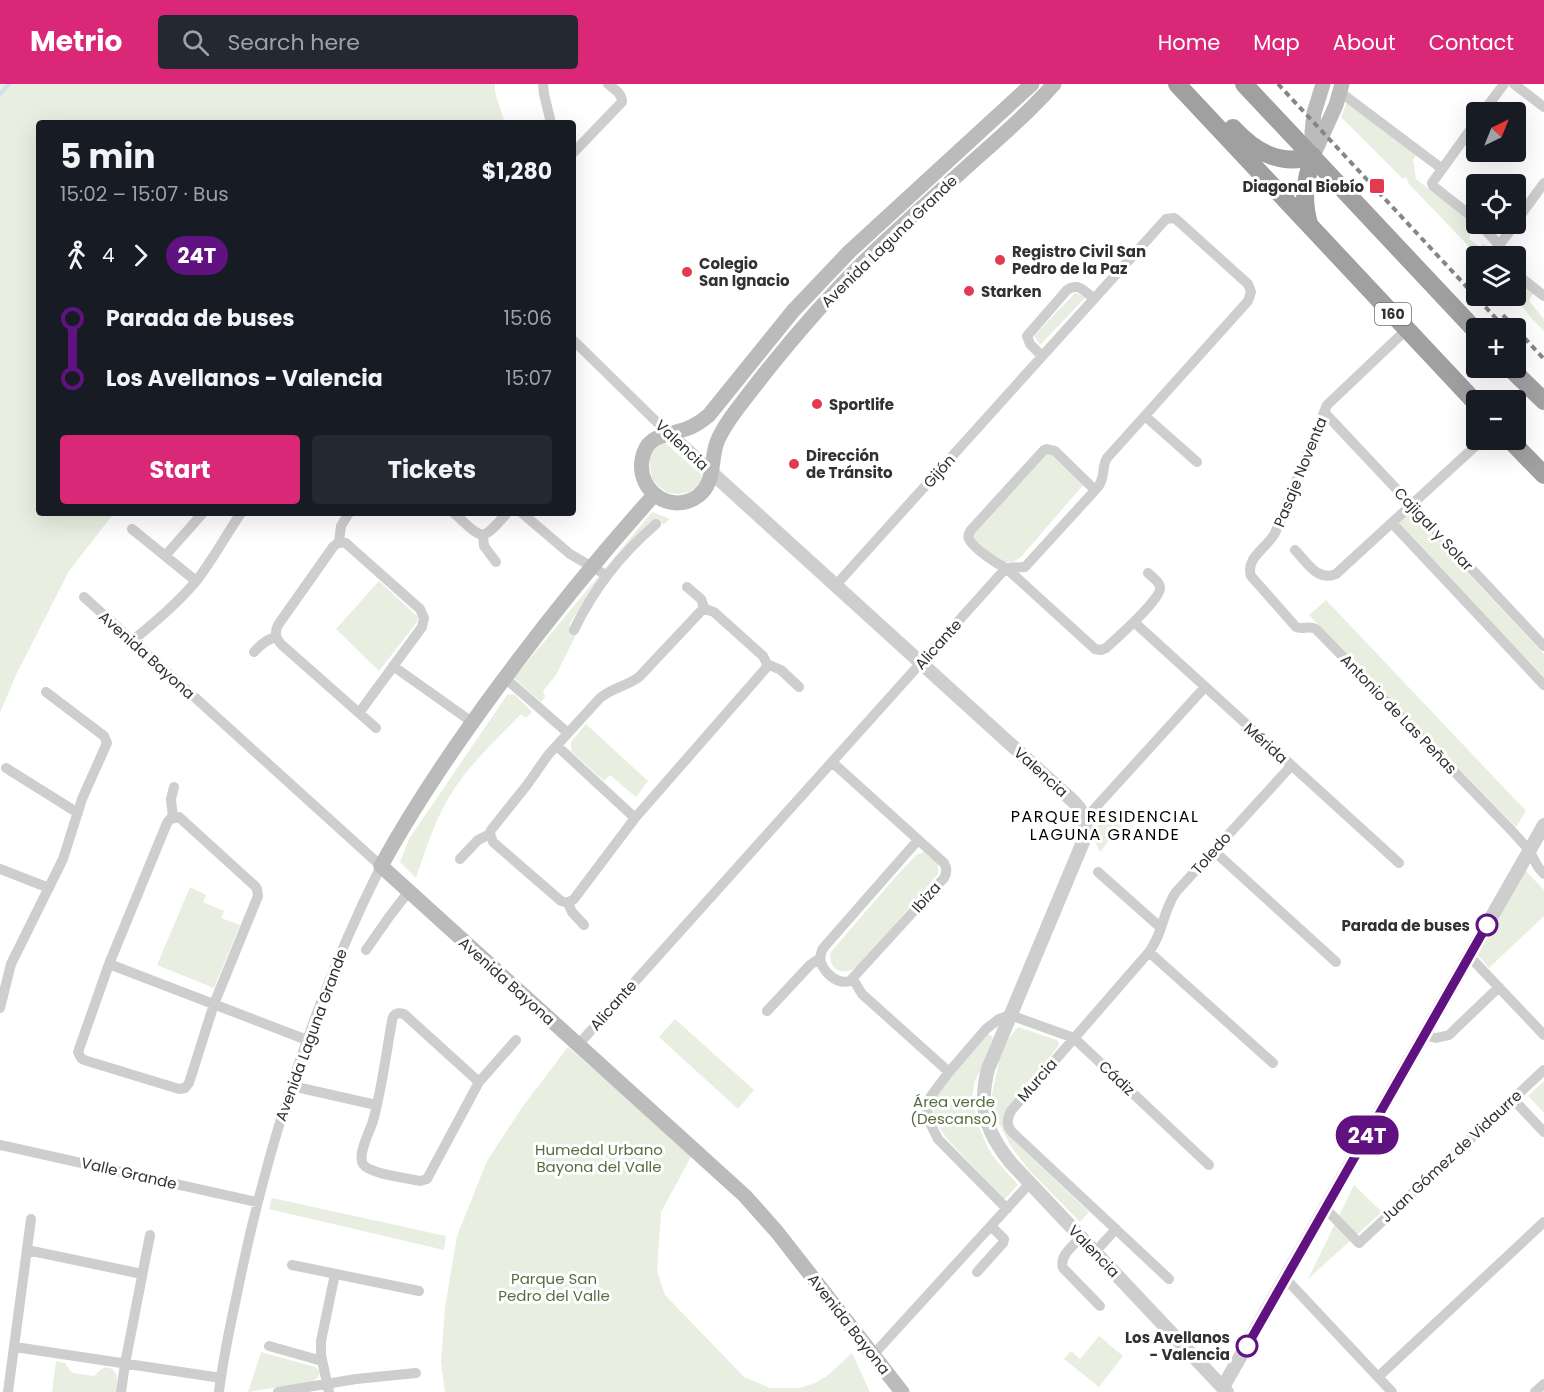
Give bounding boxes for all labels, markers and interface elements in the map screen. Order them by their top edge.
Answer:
search box [158,15,578,69]
text: Metrio [30,22,122,61]
icon: search [179,26,212,59]
text: Search here [227,27,360,58]
text: Home [1158,28,1220,57]
text: Map [1253,28,1300,57]
text: About [1333,28,1396,57]
text: Contact [1429,28,1514,57]
north arrow [1466,102,1526,162]
map controls [1466,102,1526,450]
text: 5 min [60,133,155,180]
text: $1,280 [482,156,552,187]
street label: Avenida Laguna Grande [816,170,962,312]
button: locate [1466,174,1526,234]
place label: Diagonal Biobío [1242,176,1364,197]
marker: Diagonal Biobío [1368,177,1386,195]
text: 15:02 – 15:07 · Bus [60,180,229,208]
icon: walk [60,239,93,272]
icon: forward [124,239,157,272]
text: 4 [102,241,115,269]
text: 24T [178,241,216,270]
place label: Registro Civil San Pedro de la Paz [1012,241,1146,279]
button: layers [1466,246,1526,306]
place label: Colegio San Ignacio [699,253,790,291]
marker: Registro Civil San Pedro de la Paz [993,253,1007,267]
marker: Colegio San Ignacio [680,265,694,279]
place label: Starken [981,281,1042,302]
marker: Starken [962,284,976,298]
text: Parada de buses [106,303,295,334]
road number: 160 [1375,303,1411,325]
text: 15:06 [504,304,552,332]
button: + [1466,318,1526,378]
text: Los Avellanos - Valencia [106,363,383,394]
text: 15:07 [505,364,552,392]
button: − [1466,390,1526,450]
place label: Sportlife [829,394,894,415]
marker: Sportlife [810,397,824,411]
street label: Pasaje Noventa [1268,414,1332,530]
street label: Valencia [651,415,713,475]
button: Start [60,435,300,504]
button: Tickets [312,435,552,504]
place label: Dirección de Tránsito [806,445,893,483]
street label: Gijón [918,450,960,492]
marker: Dirección de Tránsito [787,457,801,471]
street label: Cajigal y Solar [1390,483,1479,576]
street label: Avenida Bayona [94,606,200,704]
street label: Alicante [910,614,966,674]
street label: Antonio de Las Peñas [1336,649,1462,779]
street label: Mérida [1240,718,1292,768]
street label: Valencia [1010,742,1072,802]
district label: PARQUE RESIDENCIAL LAGUNA GRANDE [1011,805,1199,846]
street label: Toledo [1186,827,1236,879]
street label: Ibiza [907,877,945,917]
marker: Parada de buses [1476,914,1498,936]
place label: Parada de buses [1341,915,1470,936]
street label: Avenida Bayona [454,932,560,1030]
street label: Avenida Laguna Grande [270,946,352,1124]
street label: Alicante [585,975,641,1035]
street label: Murcia [1012,1054,1062,1106]
street label: Cádiz [1094,1056,1140,1100]
street label: Juan Gómez de Vidaurre [1376,1085,1526,1227]
park label: Área verde (Descanso) [910,1091,998,1129]
line badge: 24T [1332,1116,1402,1154]
text: 24T [1348,1121,1386,1150]
park label: Humedal Urbano Bayona del Valle [535,1139,663,1177]
street label: Valle Grande [79,1152,179,1194]
street label: Valencia [1064,1220,1124,1282]
park label: Parque San Pedro del Valle [498,1268,610,1306]
street label: Avenida Bayona [803,1269,895,1379]
place label: Los Avellanos - Valencia [1125,1327,1230,1365]
marker: Los Avellanos - Valencia [1236,1335,1258,1357]

